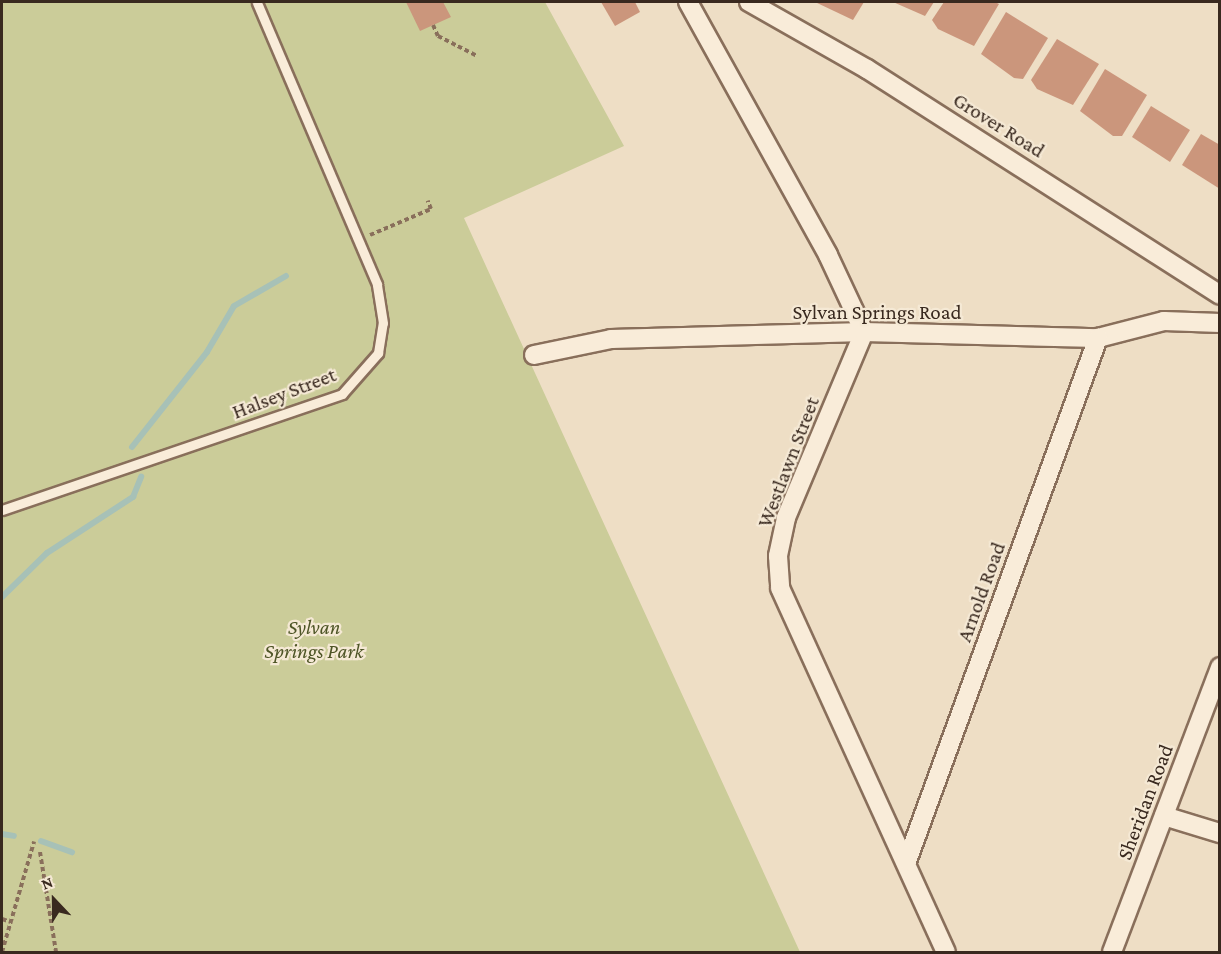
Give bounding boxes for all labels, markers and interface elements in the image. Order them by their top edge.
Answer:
street label: Grover Road [948,87,1050,163]
street label: Sylvan Springs Road [792,299,962,325]
street label: Halsey Street [228,362,340,424]
street label: Westlawn Street [752,393,824,531]
street label: Arnold Road [951,539,1011,645]
park label: Sylvan Springs Park [264,614,364,664]
street label: Sheridan Road [1111,741,1179,863]
north arrow [24,870,84,930]
text: N [39,873,55,893]

